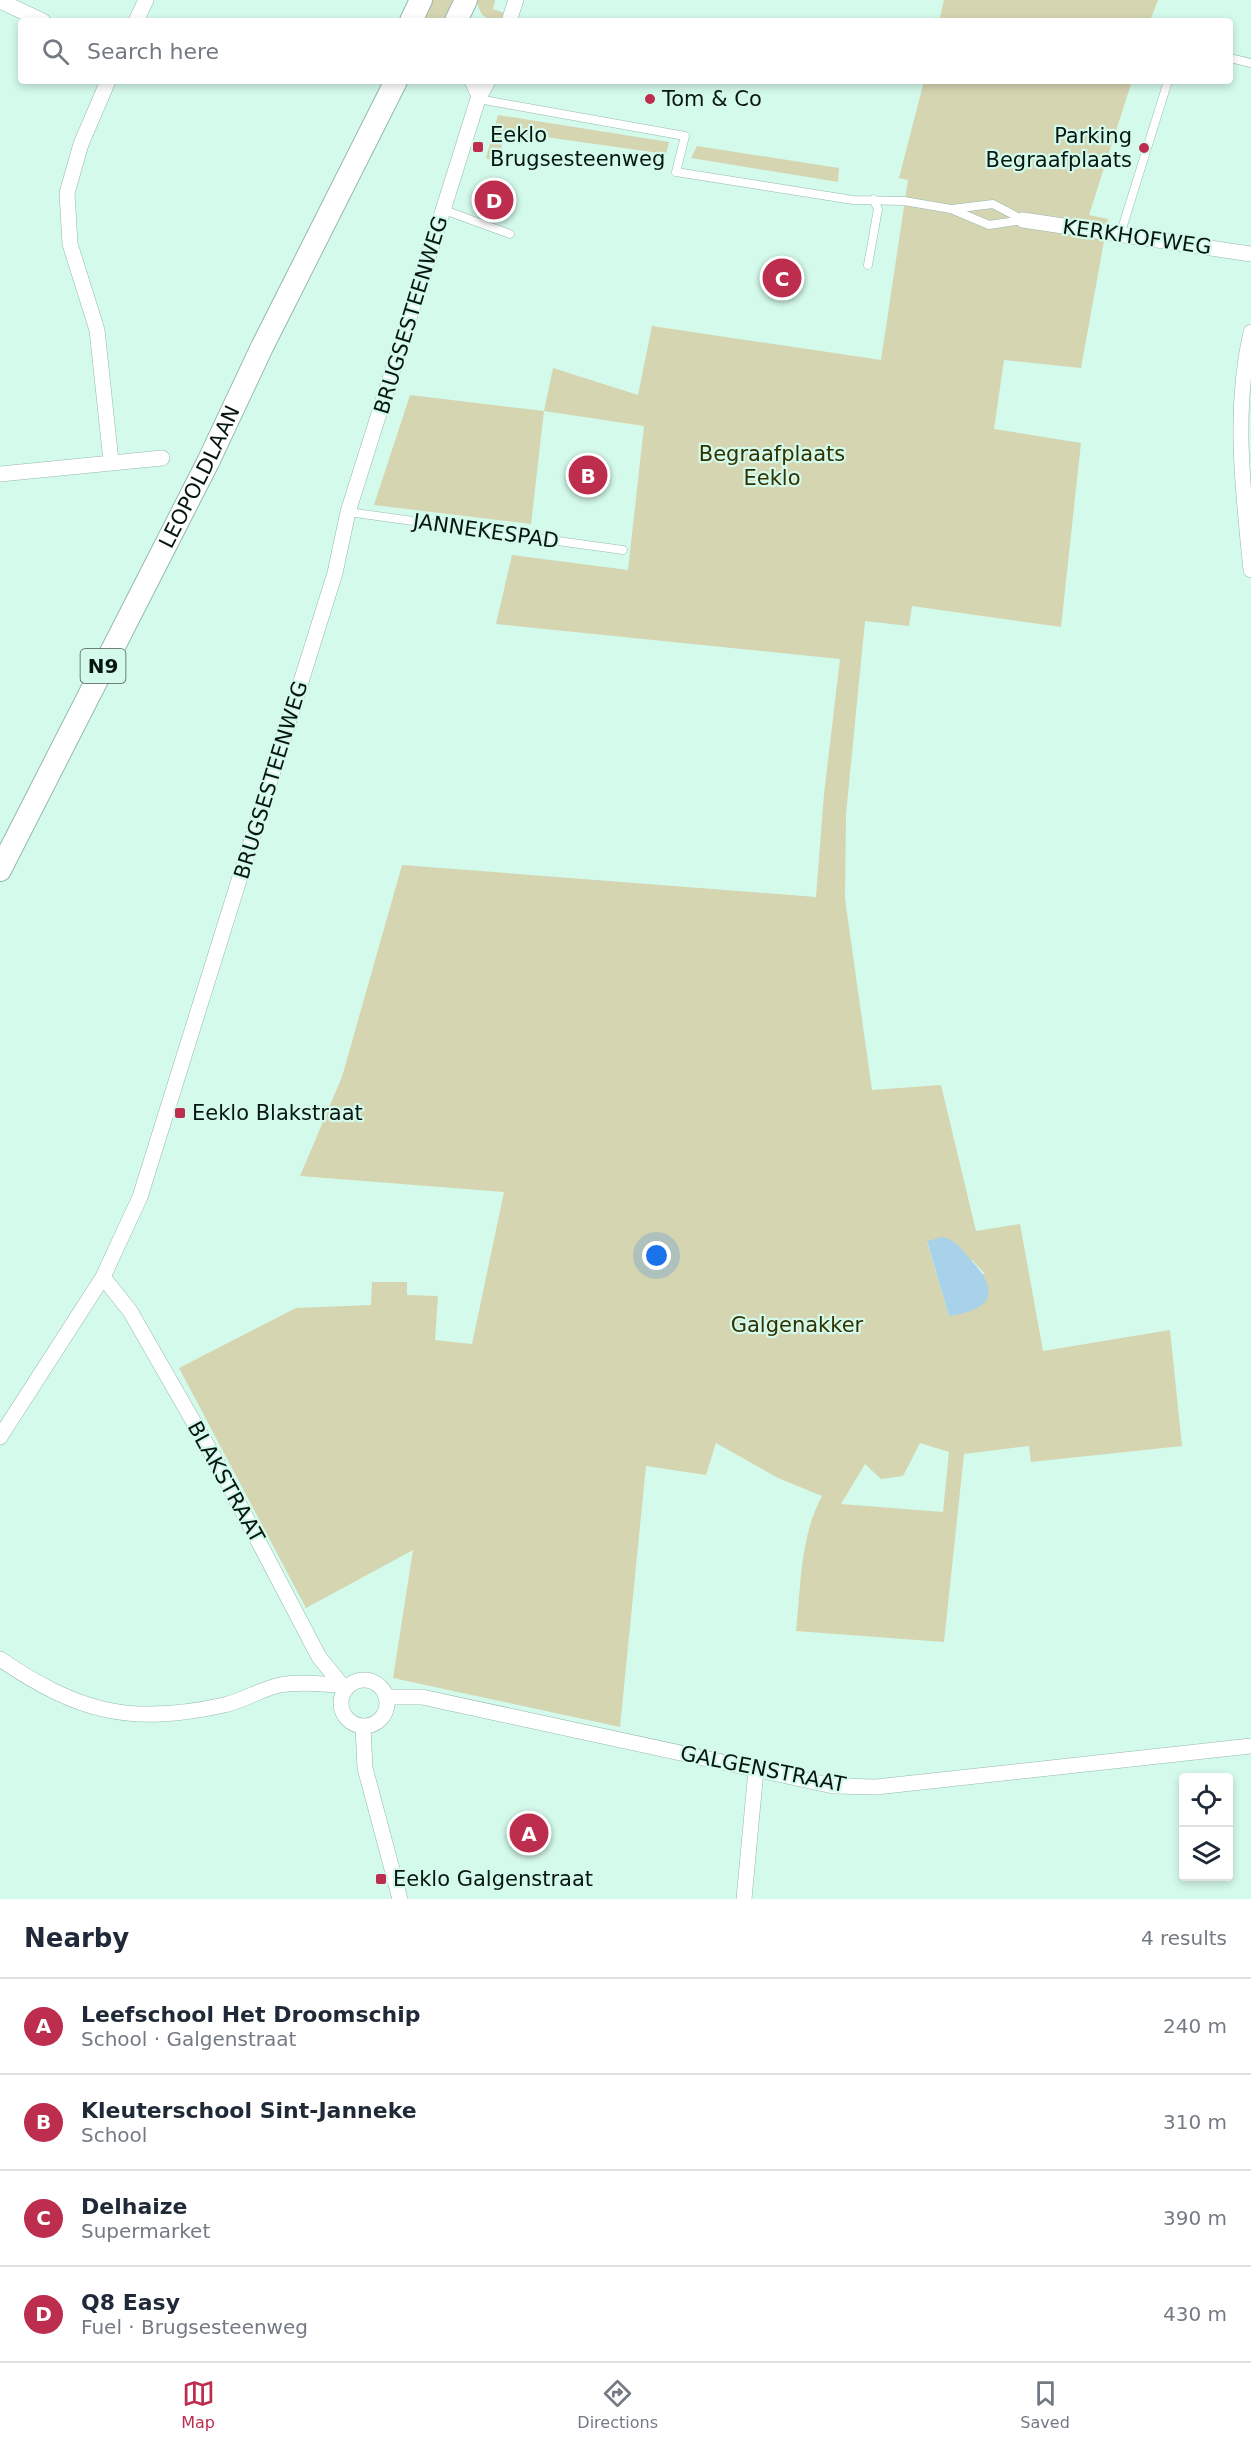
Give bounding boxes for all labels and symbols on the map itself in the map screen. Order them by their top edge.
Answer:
place label: Tom & Co [661,87,762,111]
marker: Tom & Co [643,92,657,106]
place label: Eeklo Brugsesteenweg [490,123,665,171]
place label: Parking Begraafplaats [986,124,1132,172]
marker: Eeklo Brugsesteenweg [471,140,485,154]
marker: Parking Begraafplaats [1137,141,1151,155]
pin: D [474,178,514,222]
street label: BRUGSESTEENWEG [369,213,453,417]
street label: KERKHOFWEG [1061,215,1213,259]
pin: C [762,256,802,300]
street label: LEOPOLDLAAN [154,402,245,552]
park label: Begraafplaats Eeklo [699,442,845,490]
pin: B [568,452,608,498]
street label: JANNEKESPAD [410,509,561,553]
road number: N9 [80,649,126,683]
street label: BRUGSESTEENWEG [229,678,313,882]
place label: Eeklo Blakstraat [192,1101,363,1125]
marker: Eeklo Blakstraat [173,1106,187,1120]
your location [642,1241,671,1270]
park label: Galgenakker [731,1313,864,1337]
street label: BLAKSTRAAT [183,1417,269,1547]
street label: GALGENSTRAAT [678,1741,848,1797]
pin: A [510,1810,548,1856]
place label: Eeklo Galgenstraat [393,1867,593,1891]
marker: Eeklo Galgenstraat [374,1872,388,1886]

